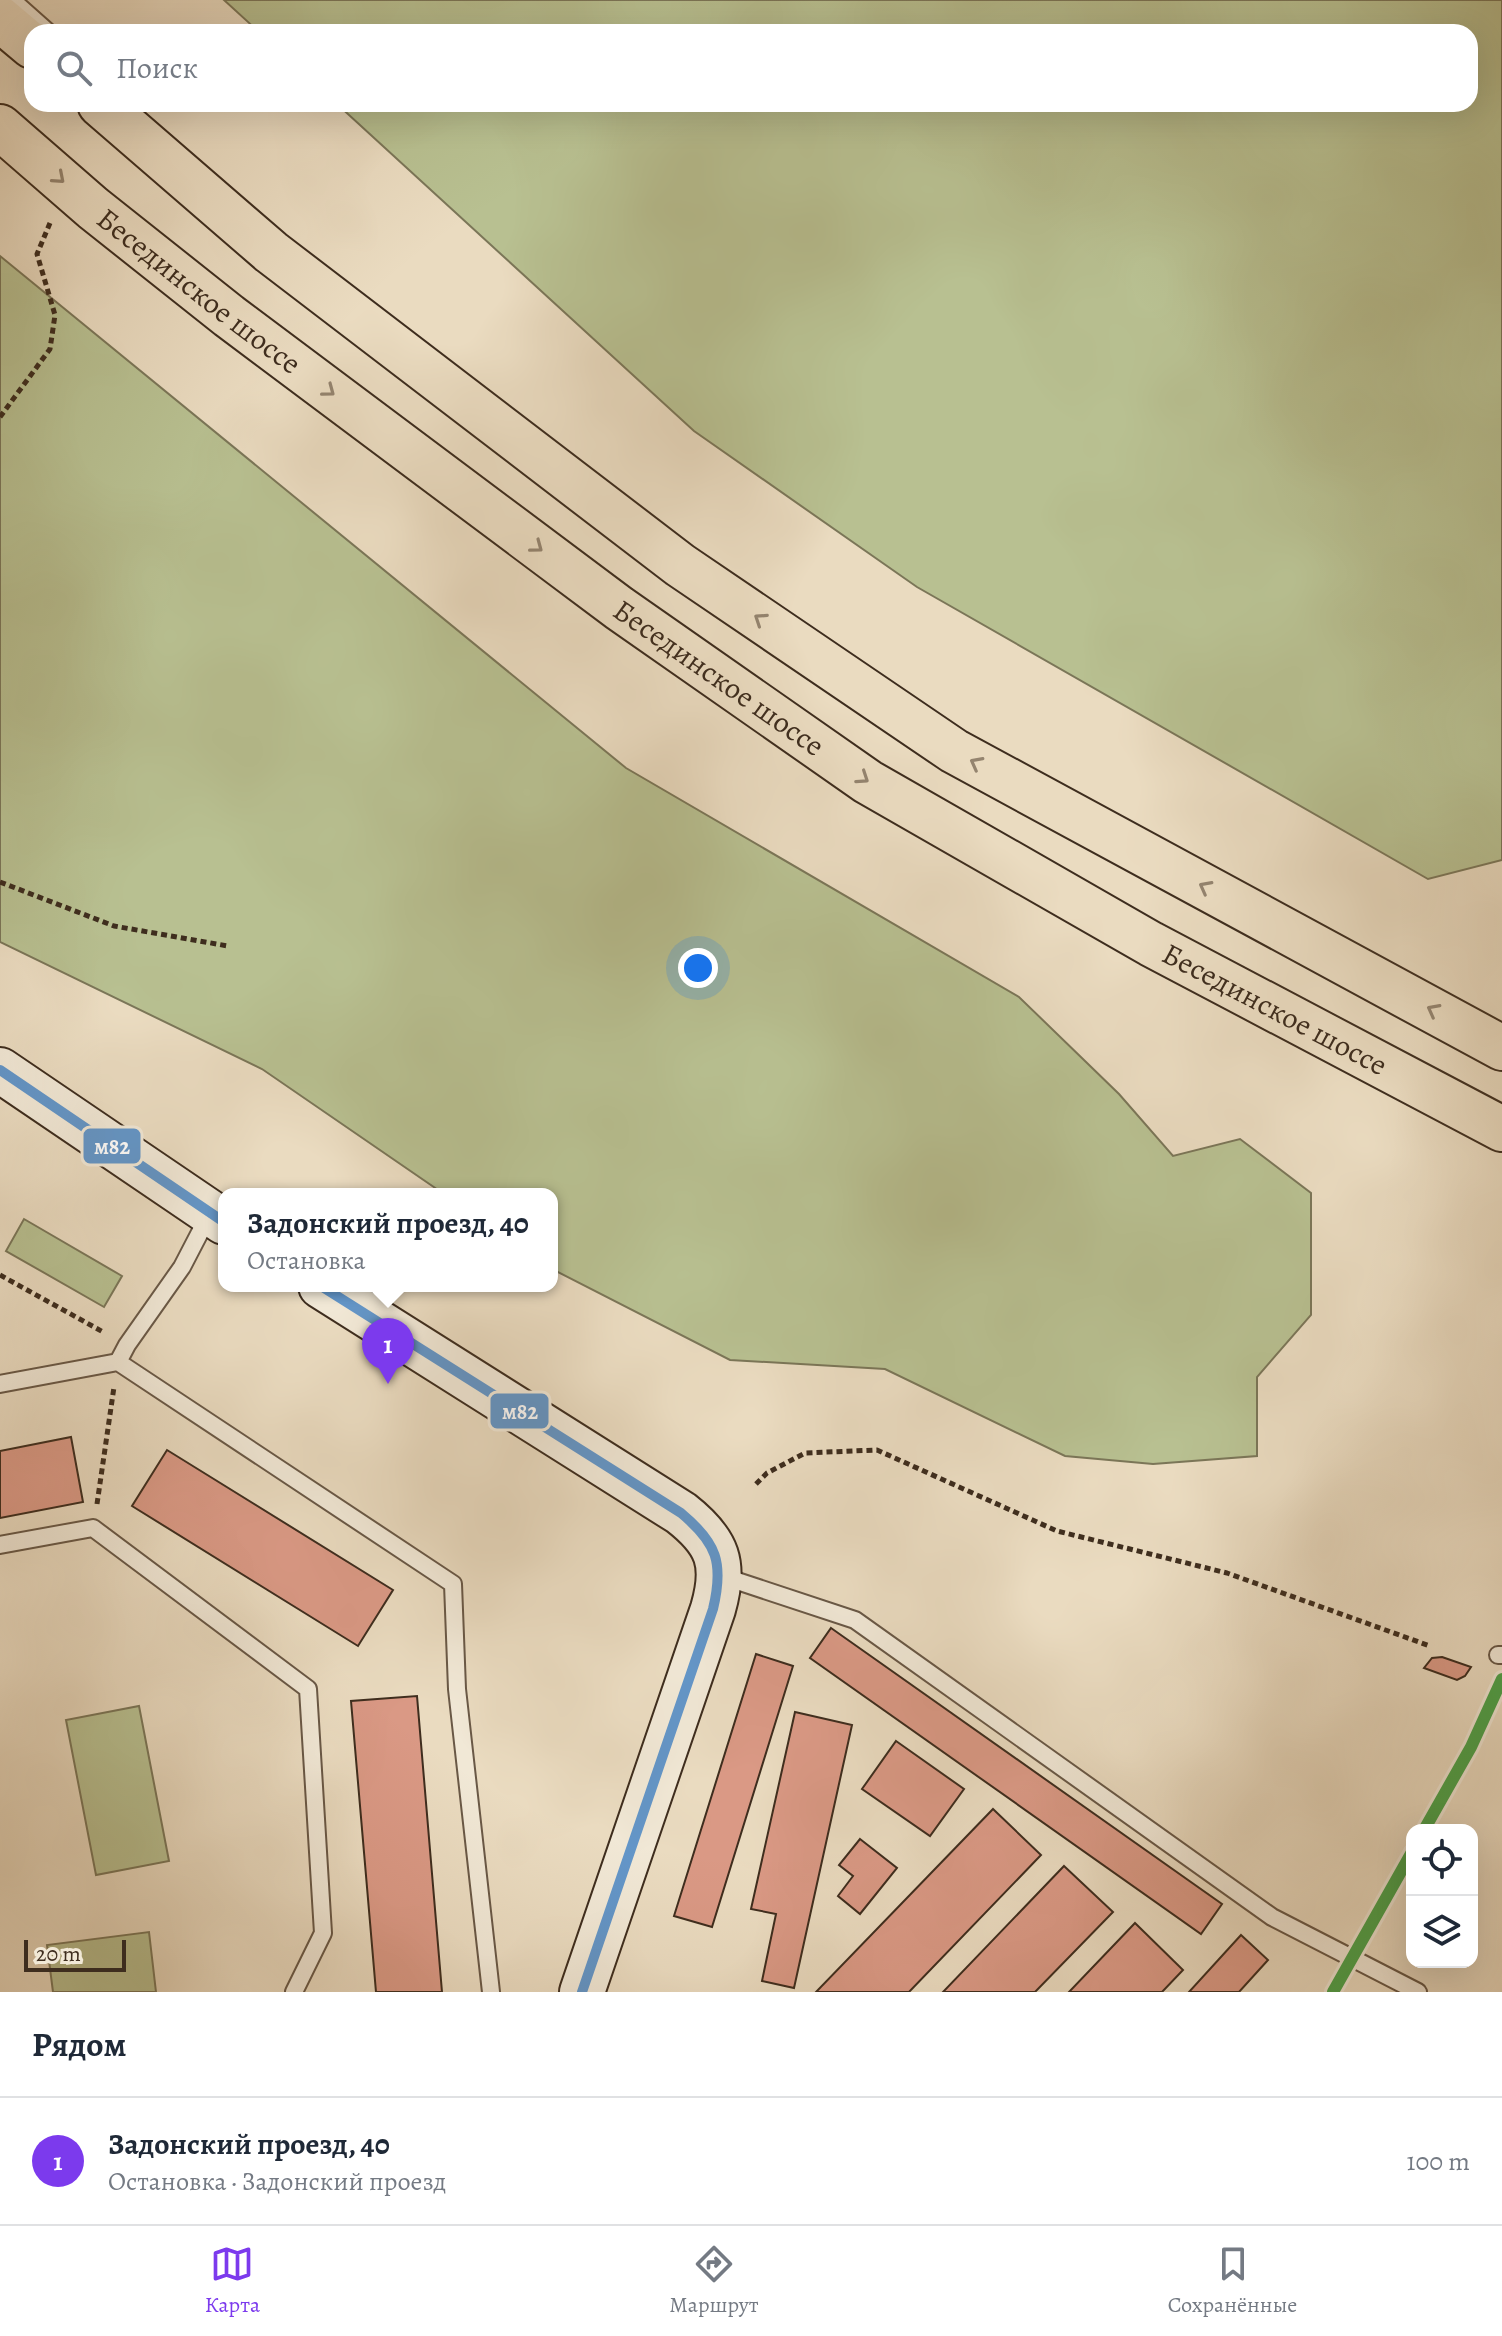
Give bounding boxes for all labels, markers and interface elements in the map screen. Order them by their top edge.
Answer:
search box [24,24,1478,112]
icon: search [52,46,96,90]
text: Поиск [116,48,198,88]
one-way arrow [49,168,64,183]
street label: Бесединское шоссе [89,199,309,383]
one-way arrow [320,381,334,396]
one-way arrow [528,537,543,551]
street label: Бесединское шоссе [605,590,832,765]
one-way arrow [754,614,768,629]
one-way arrow [970,757,984,772]
one-way arrow [854,768,869,783]
one-way arrow [1198,881,1213,896]
street label: Бесединское шоссе [1155,934,1394,1085]
your location [678,948,718,988]
one-way arrow [1427,1005,1442,1020]
line badge: м82 [82,1127,142,1165]
text: м82 [94,1132,130,1162]
popup [218,1188,558,1292]
text: Задонский проезд, 40 [247,1203,529,1243]
text: Остановка [247,1243,366,1278]
pin: 1 [362,1318,414,1384]
line badge: м82 [489,1392,550,1430]
text: м82 [502,1397,538,1427]
map controls [1406,1824,1478,1968]
button: locate [1406,1824,1478,1896]
button: layers [1406,1896,1478,1968]
scale bar [24,1936,126,1972]
text: 20 m [36,1939,81,1969]
text: Рядом [32,2021,126,2068]
text: Задонский проезд, 40 [108,2124,390,2164]
text: 1 [53,2144,63,2179]
text: 100 m [1407,2144,1470,2179]
text: Остановка · Задонский проезд [108,2164,446,2199]
tab: Карта [205,2242,260,2320]
tab: Маршрут [669,2242,758,2320]
tab: Сохранённые [1168,2242,1297,2320]

